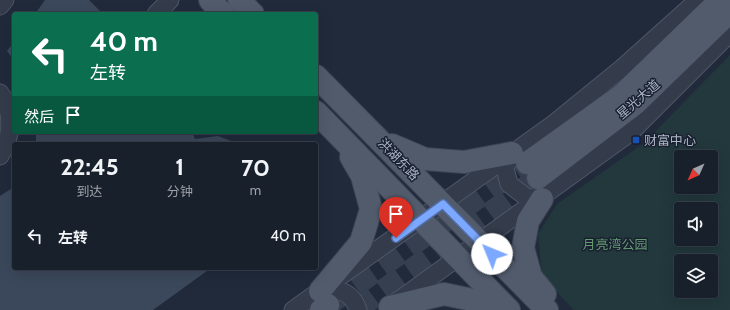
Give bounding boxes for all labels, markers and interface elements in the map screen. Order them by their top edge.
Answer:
text: 40 m [90,24,158,58]
icon: left [24,28,76,80]
text: 左转 [90,62,126,84]
street label: 星光大道 [613,76,663,122]
icon: arrive [62,104,84,126]
text: 然后 [24,108,54,126]
place label: 财富中心 [644,132,696,148]
street label: 洪湖东路 [375,135,423,183]
marker: 财富中心 [631,135,641,145]
north arrow [674,150,718,194]
map controls [674,150,718,298]
text: 22:45 [60,152,119,181]
text: 1 [175,152,184,181]
text: 70 [241,153,270,182]
text: m [250,182,261,198]
text: 到达 [76,183,102,199]
text: 分钟 [167,183,193,199]
pin [379,197,413,238]
button: sound [674,202,718,246]
icon: arrive [385,203,407,225]
icon: left [24,225,46,247]
text: 40 m [270,227,306,245]
text: 左转 [58,229,88,247]
position arrow [471,233,513,275]
park label: 月亮湾公园 [582,236,648,252]
button: layers [674,254,718,298]

